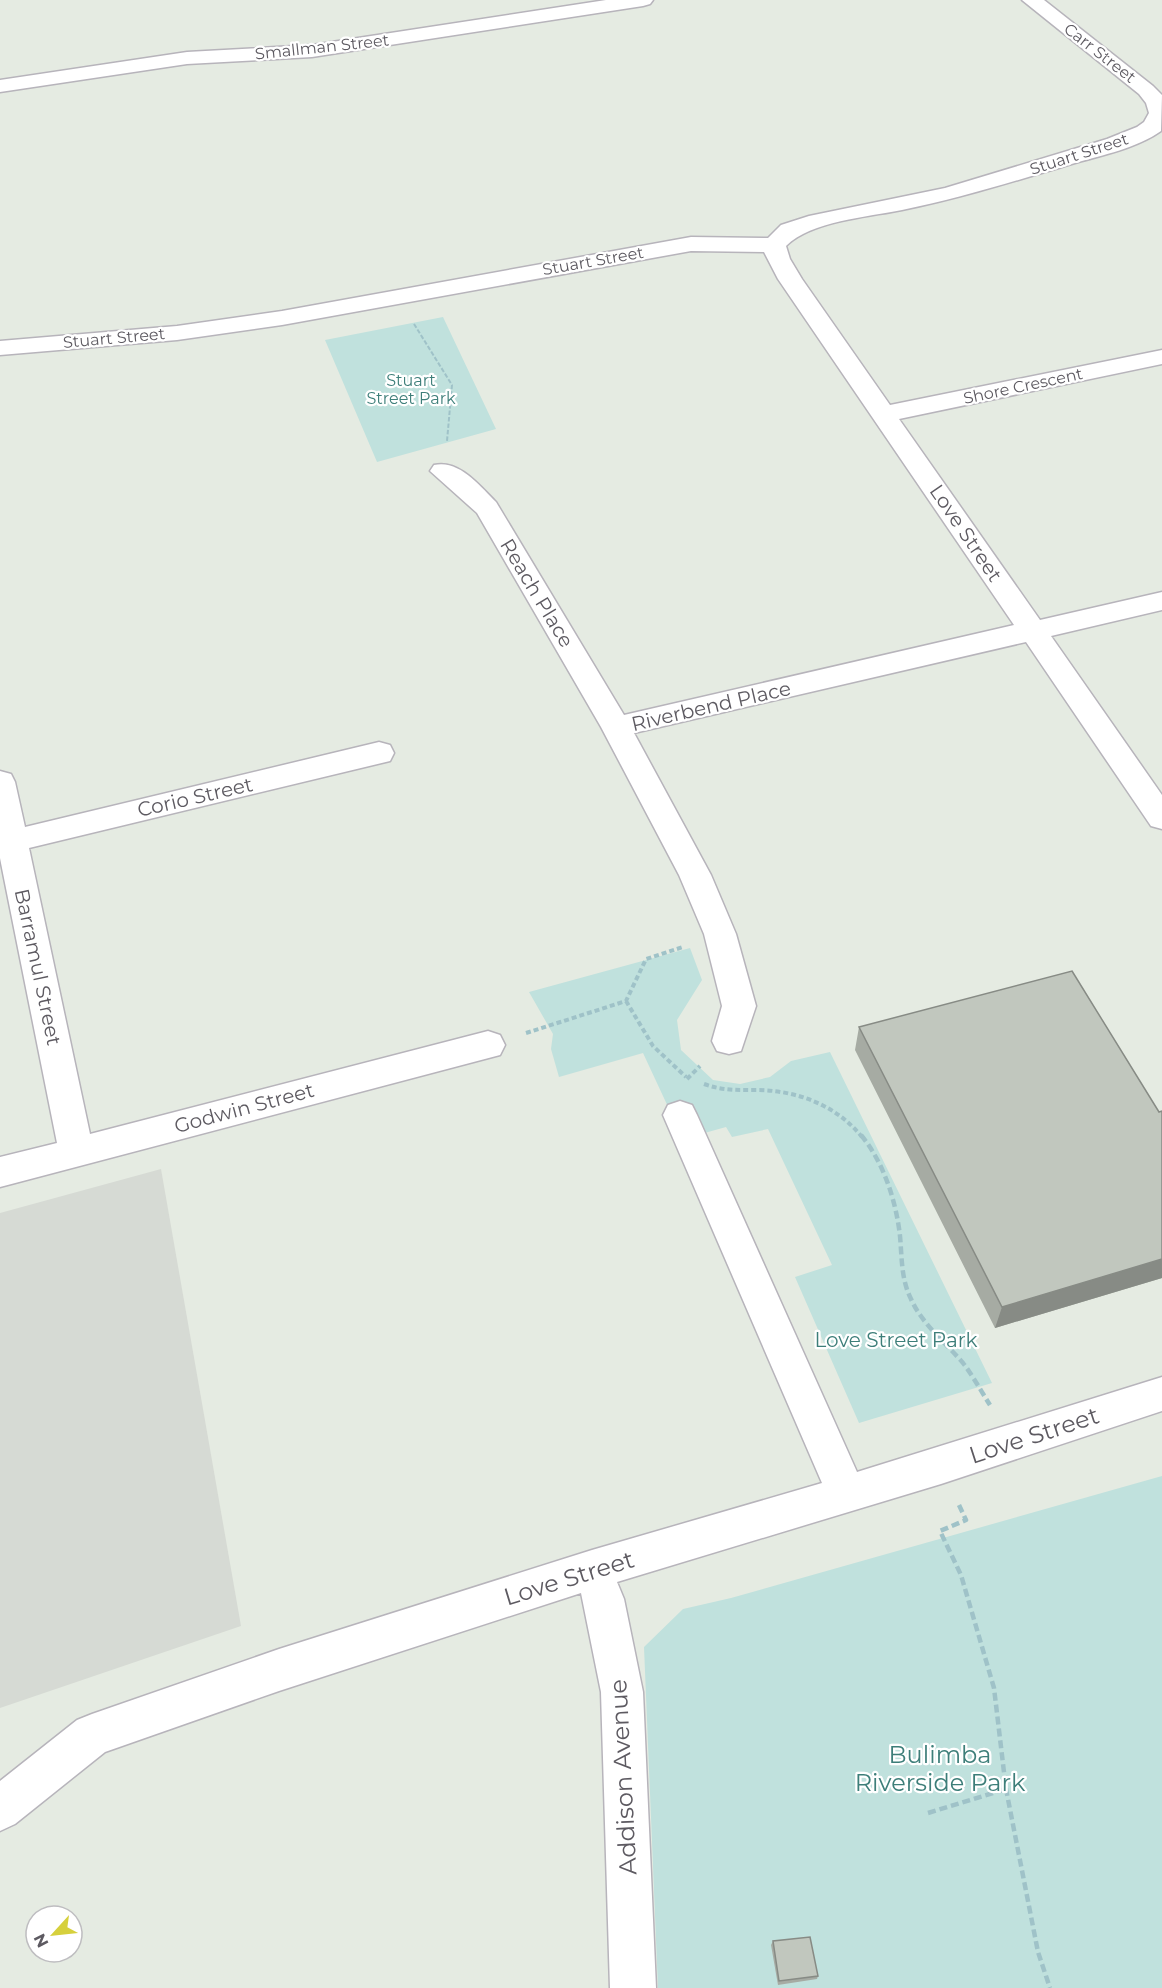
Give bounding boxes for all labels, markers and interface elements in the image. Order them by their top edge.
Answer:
street label: Carr Street [1060,19,1140,87]
street label: Smallman Street [254,30,390,63]
street label: Stuart Street [1027,129,1131,179]
street label: Stuart Street [541,243,645,279]
street label: Stuart Street [62,324,166,352]
street label: Shore Crescent [962,364,1085,408]
park label: Stuart Street Park [366,371,456,408]
street label: Love Street [925,480,1007,586]
street label: Reach Place [495,534,579,652]
street label: Riverbend Place [629,676,793,736]
street label: Corio Street [135,772,255,822]
street label: Barramul Street [10,886,66,1048]
street label: Godwin Street [171,1078,317,1138]
park label: Love Street Park [814,1328,978,1352]
street label: Love Street [965,1400,1103,1470]
street label: Love Street [500,1544,638,1612]
street label: Addison Avenue [603,1678,643,1876]
park label: Bulimba Riverside Park [855,1740,1026,1797]
north arrow [24,1904,84,1964]
text: N [30,1931,52,1951]

